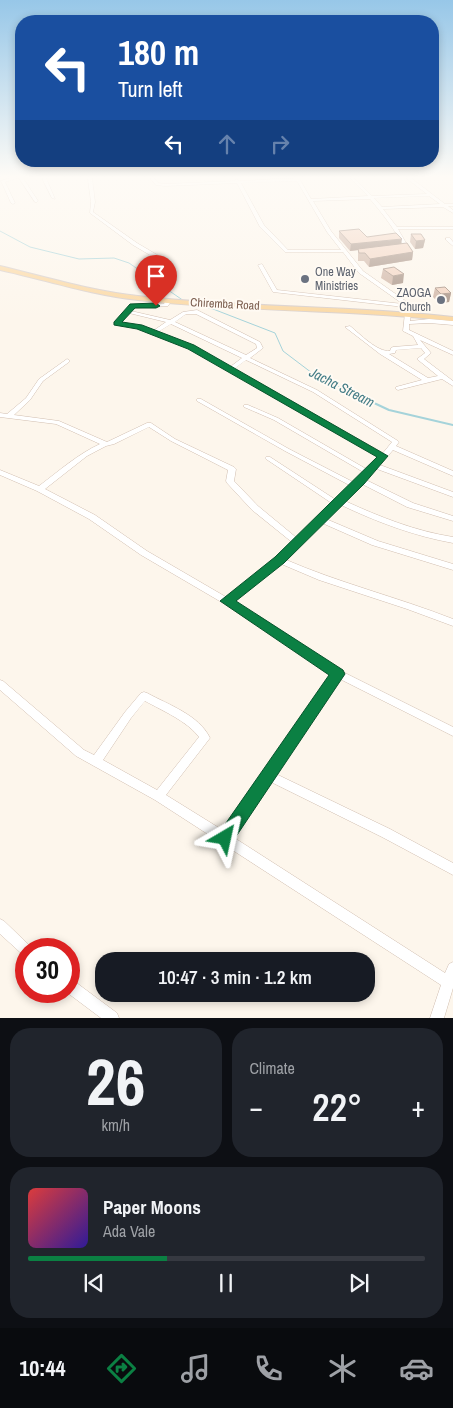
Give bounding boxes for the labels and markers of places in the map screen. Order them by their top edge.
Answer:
pin [135,255,177,306]
place label: One Way Ministries [315,264,358,294]
marker: One Way Ministries [299,273,311,285]
place label: ZAOGA Church [397,285,431,315]
marker: ZAOGA Church [435,294,447,306]

